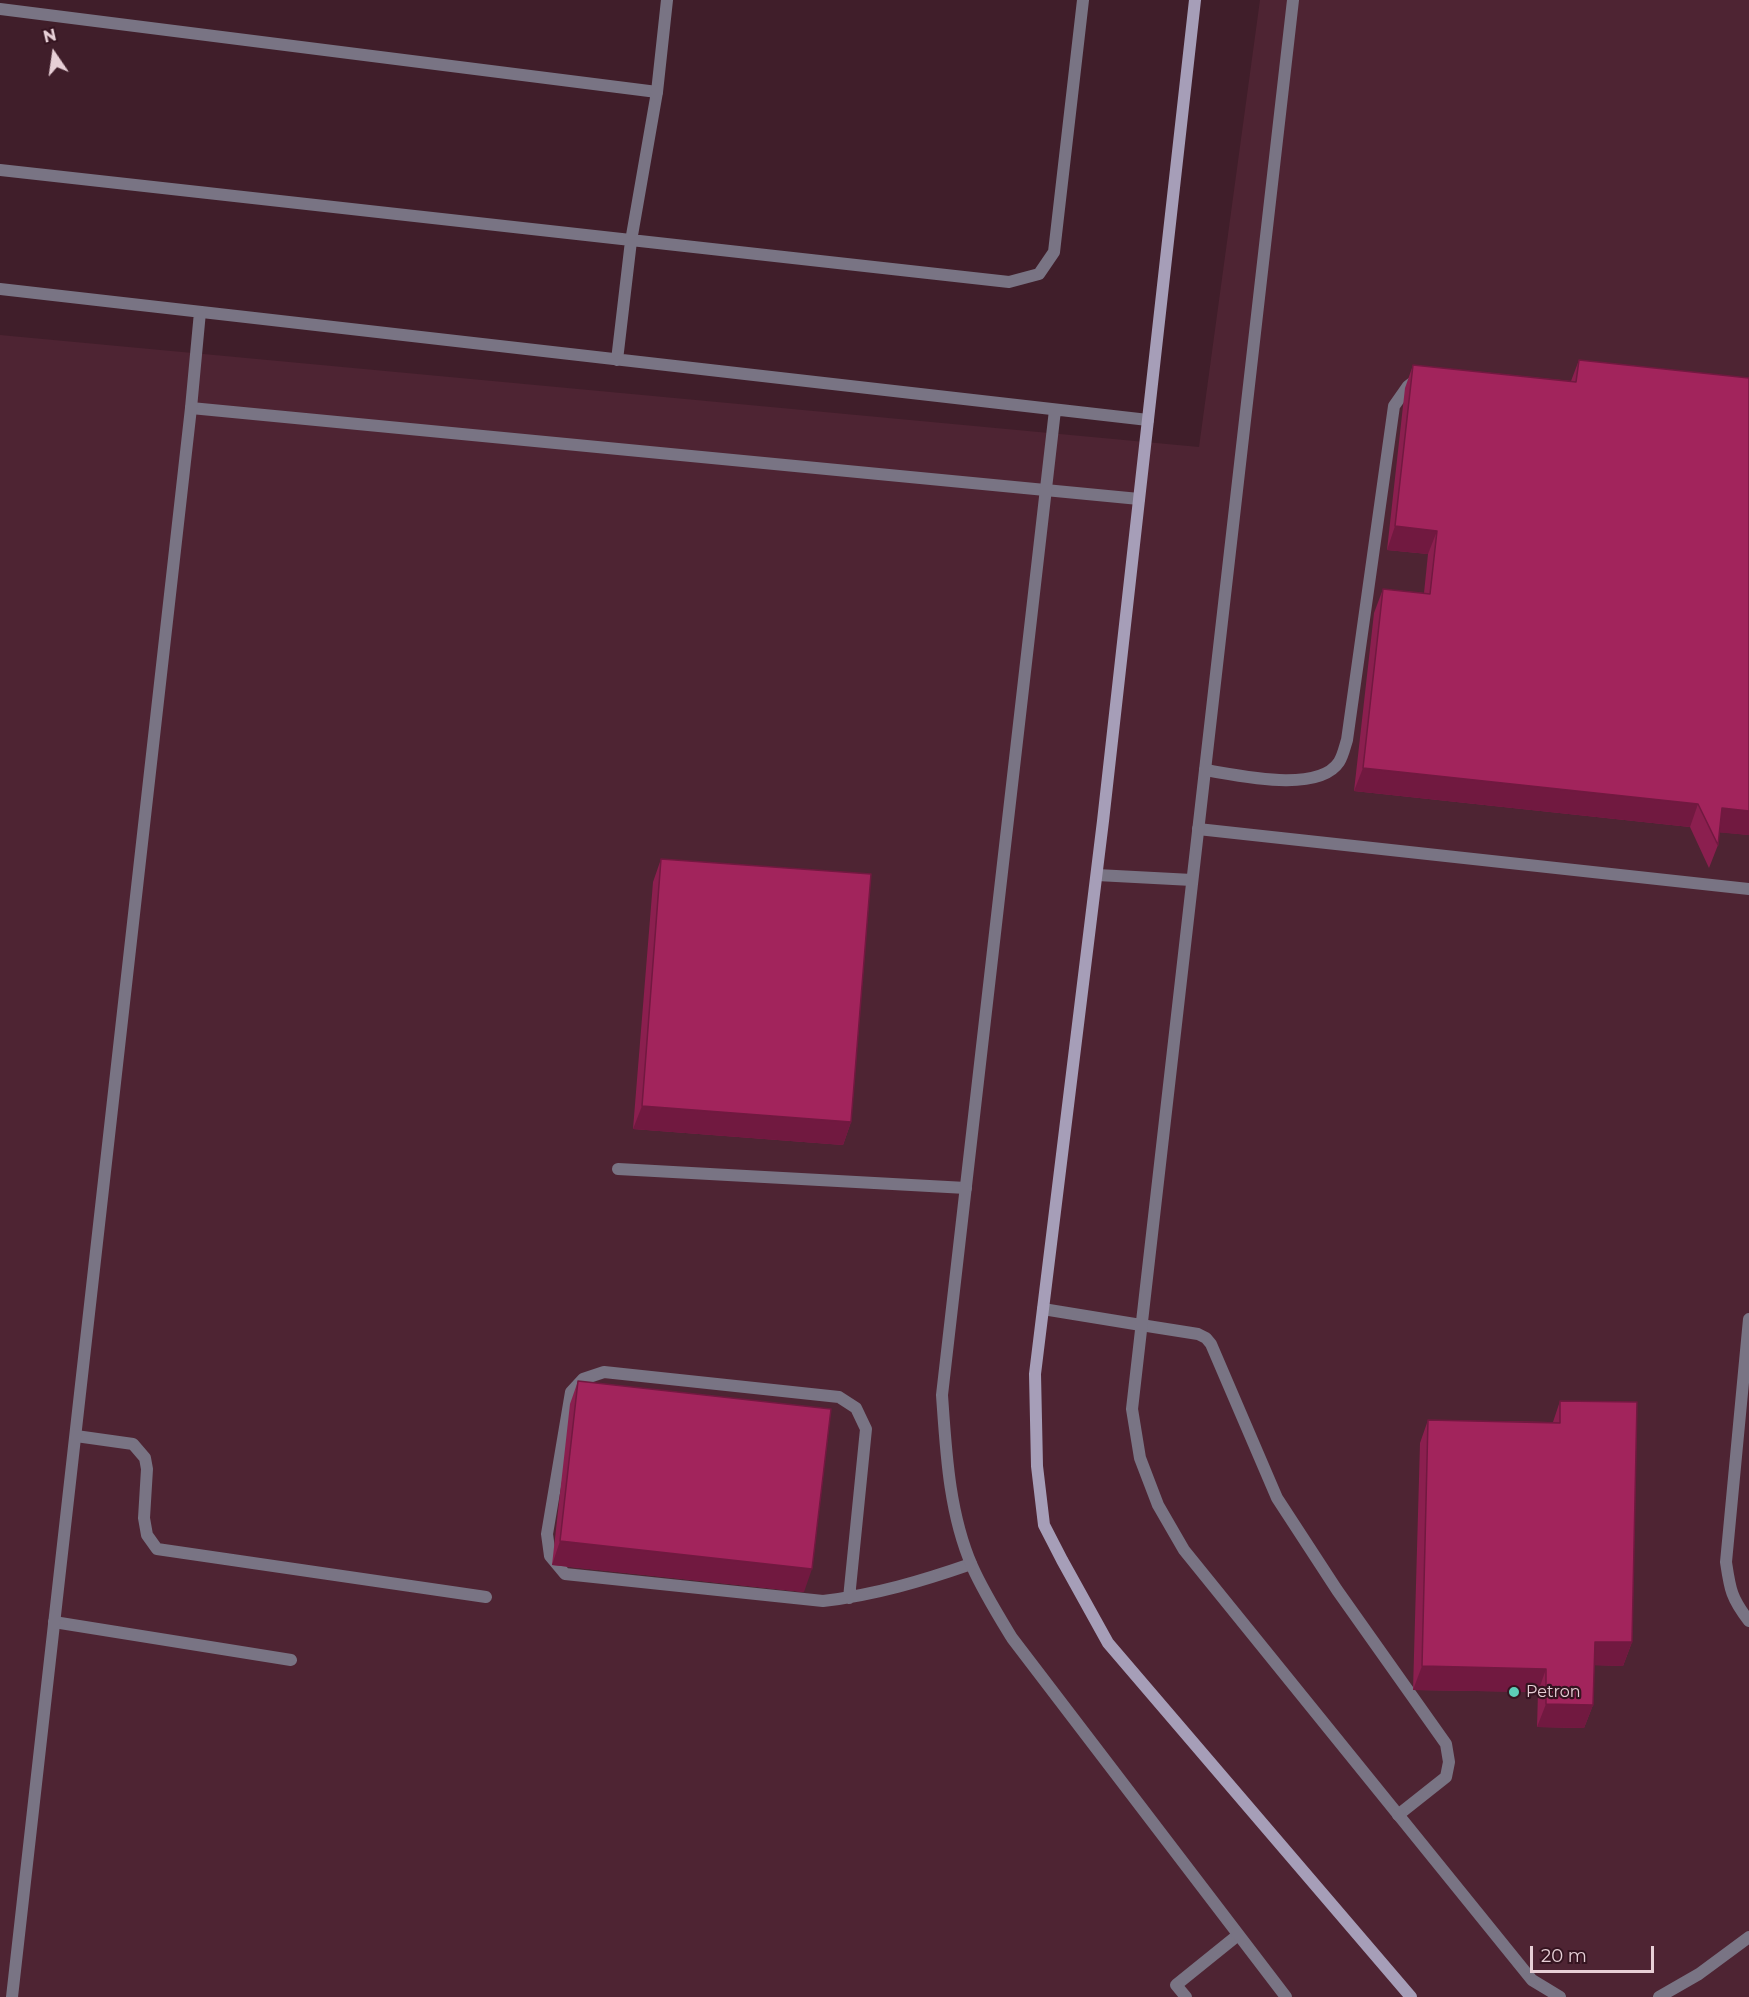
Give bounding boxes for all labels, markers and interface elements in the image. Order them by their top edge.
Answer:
north arrow [24,24,84,84]
text: N [41,25,58,47]
place label: Petron [1526,1682,1581,1702]
marker: Petron [1507,1685,1521,1699]
scale bar [1533,1934,1658,1972]
text: 20 m [1541,1945,1587,1967]

